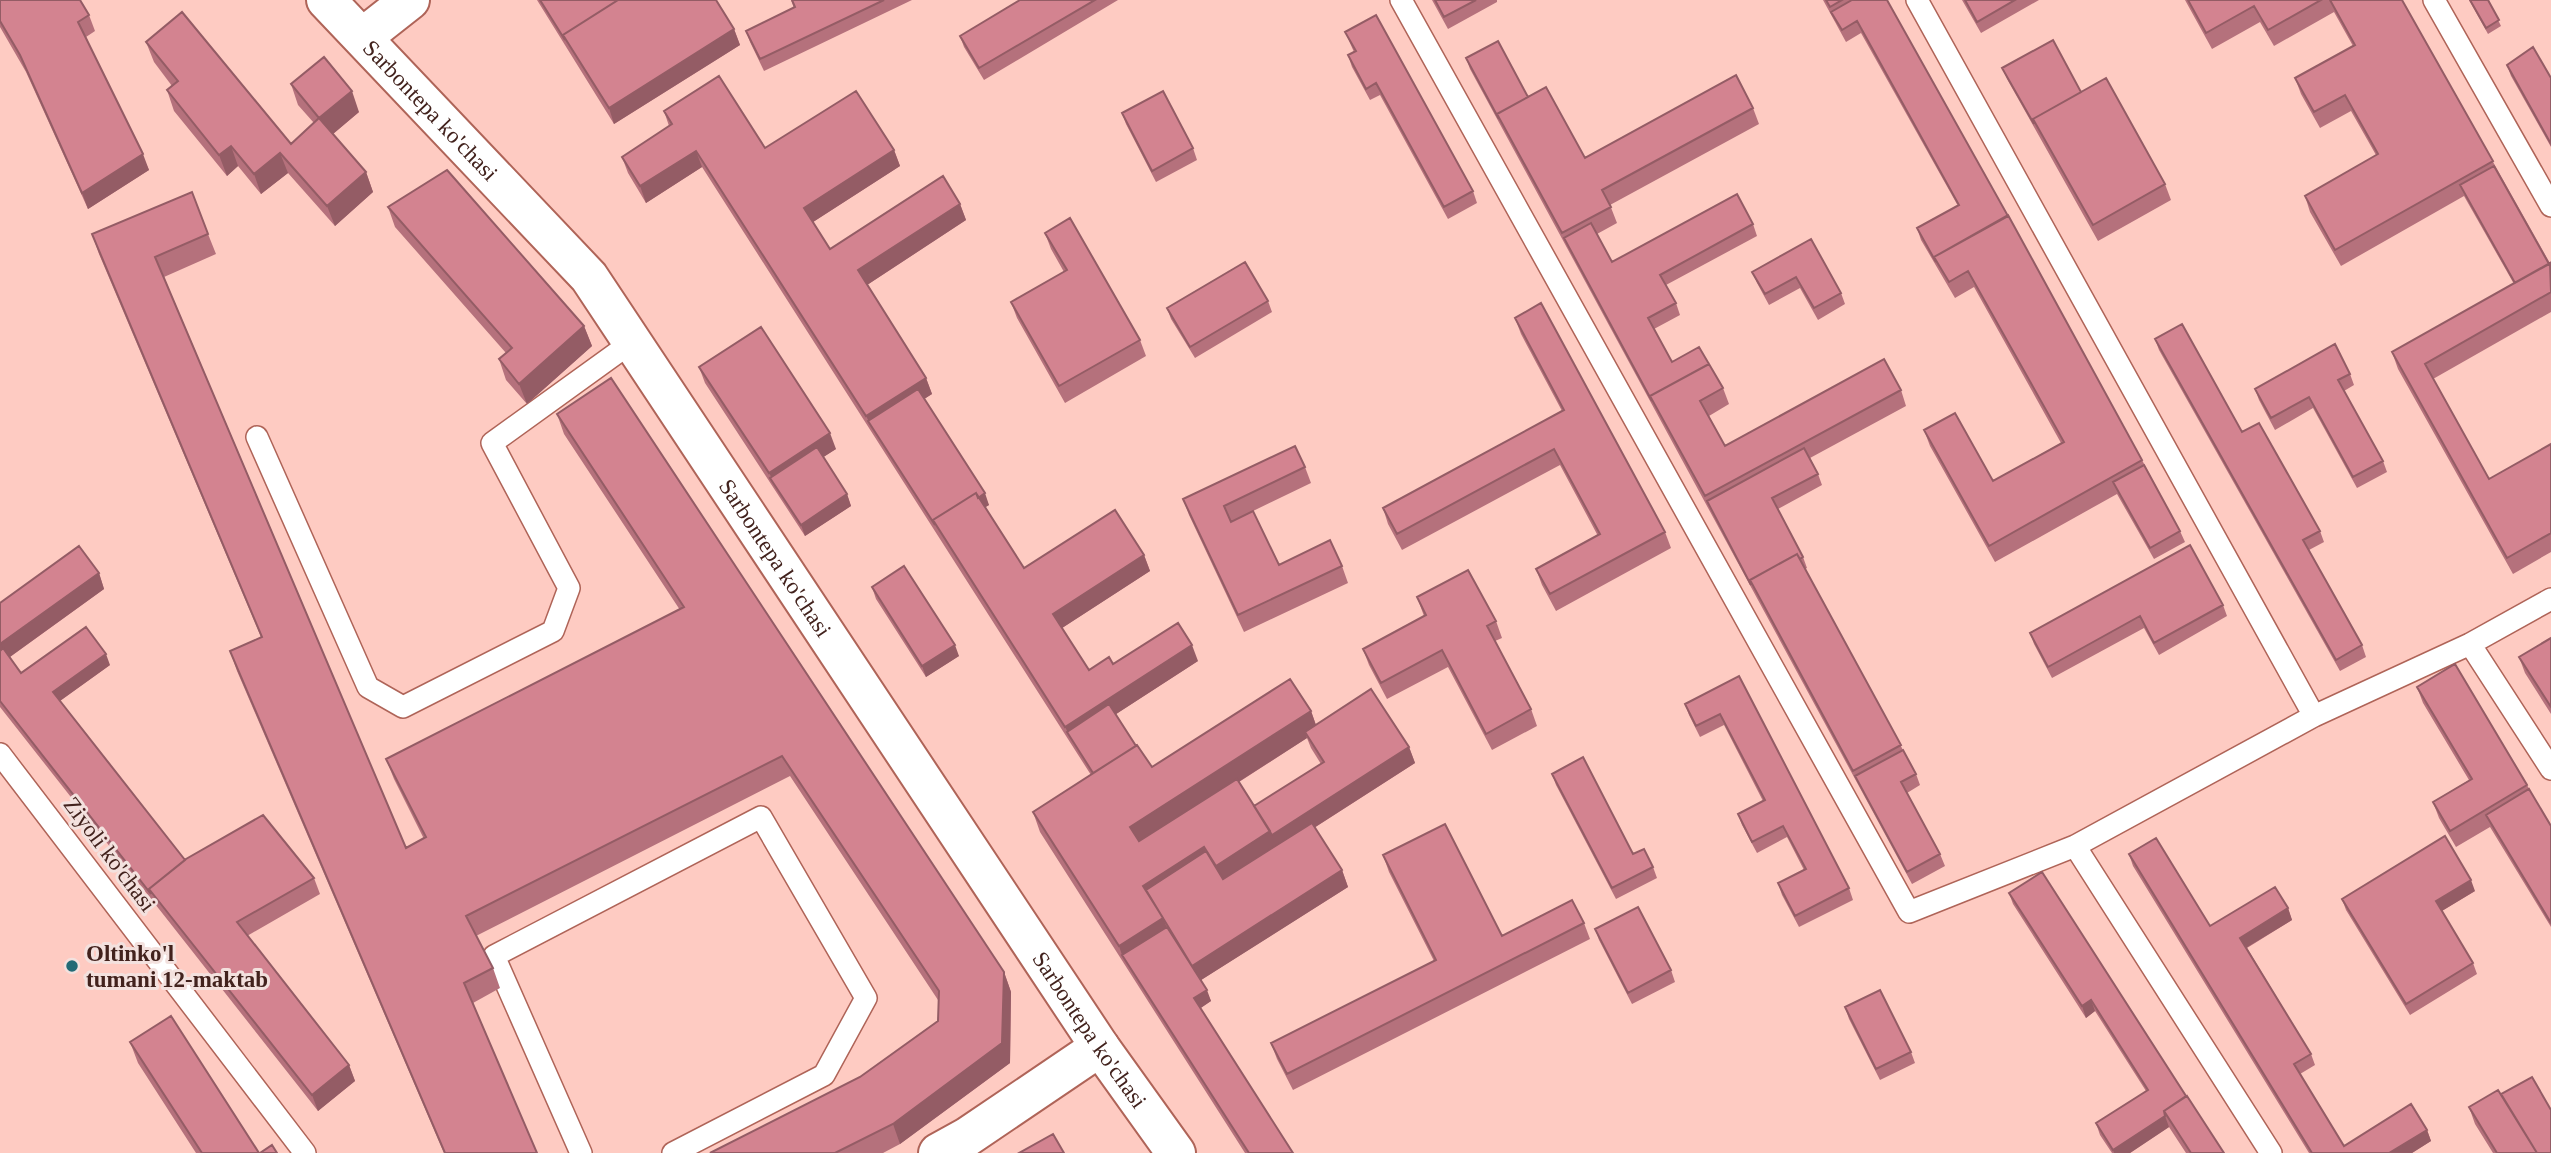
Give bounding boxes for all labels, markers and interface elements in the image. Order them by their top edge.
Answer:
street label: Sarbontepa ko'chasi [358,35,503,186]
street label: Sarbontepa ko'chasi [714,475,836,642]
street label: Ziyoli ko'chasi [59,792,161,916]
place label: Oltinko'l tumani 12-maktab [86,941,268,992]
street label: Sarbontepa ko'chasi [1027,947,1152,1113]
marker: Oltinko'l tumani 12-maktab [64,958,80,974]

